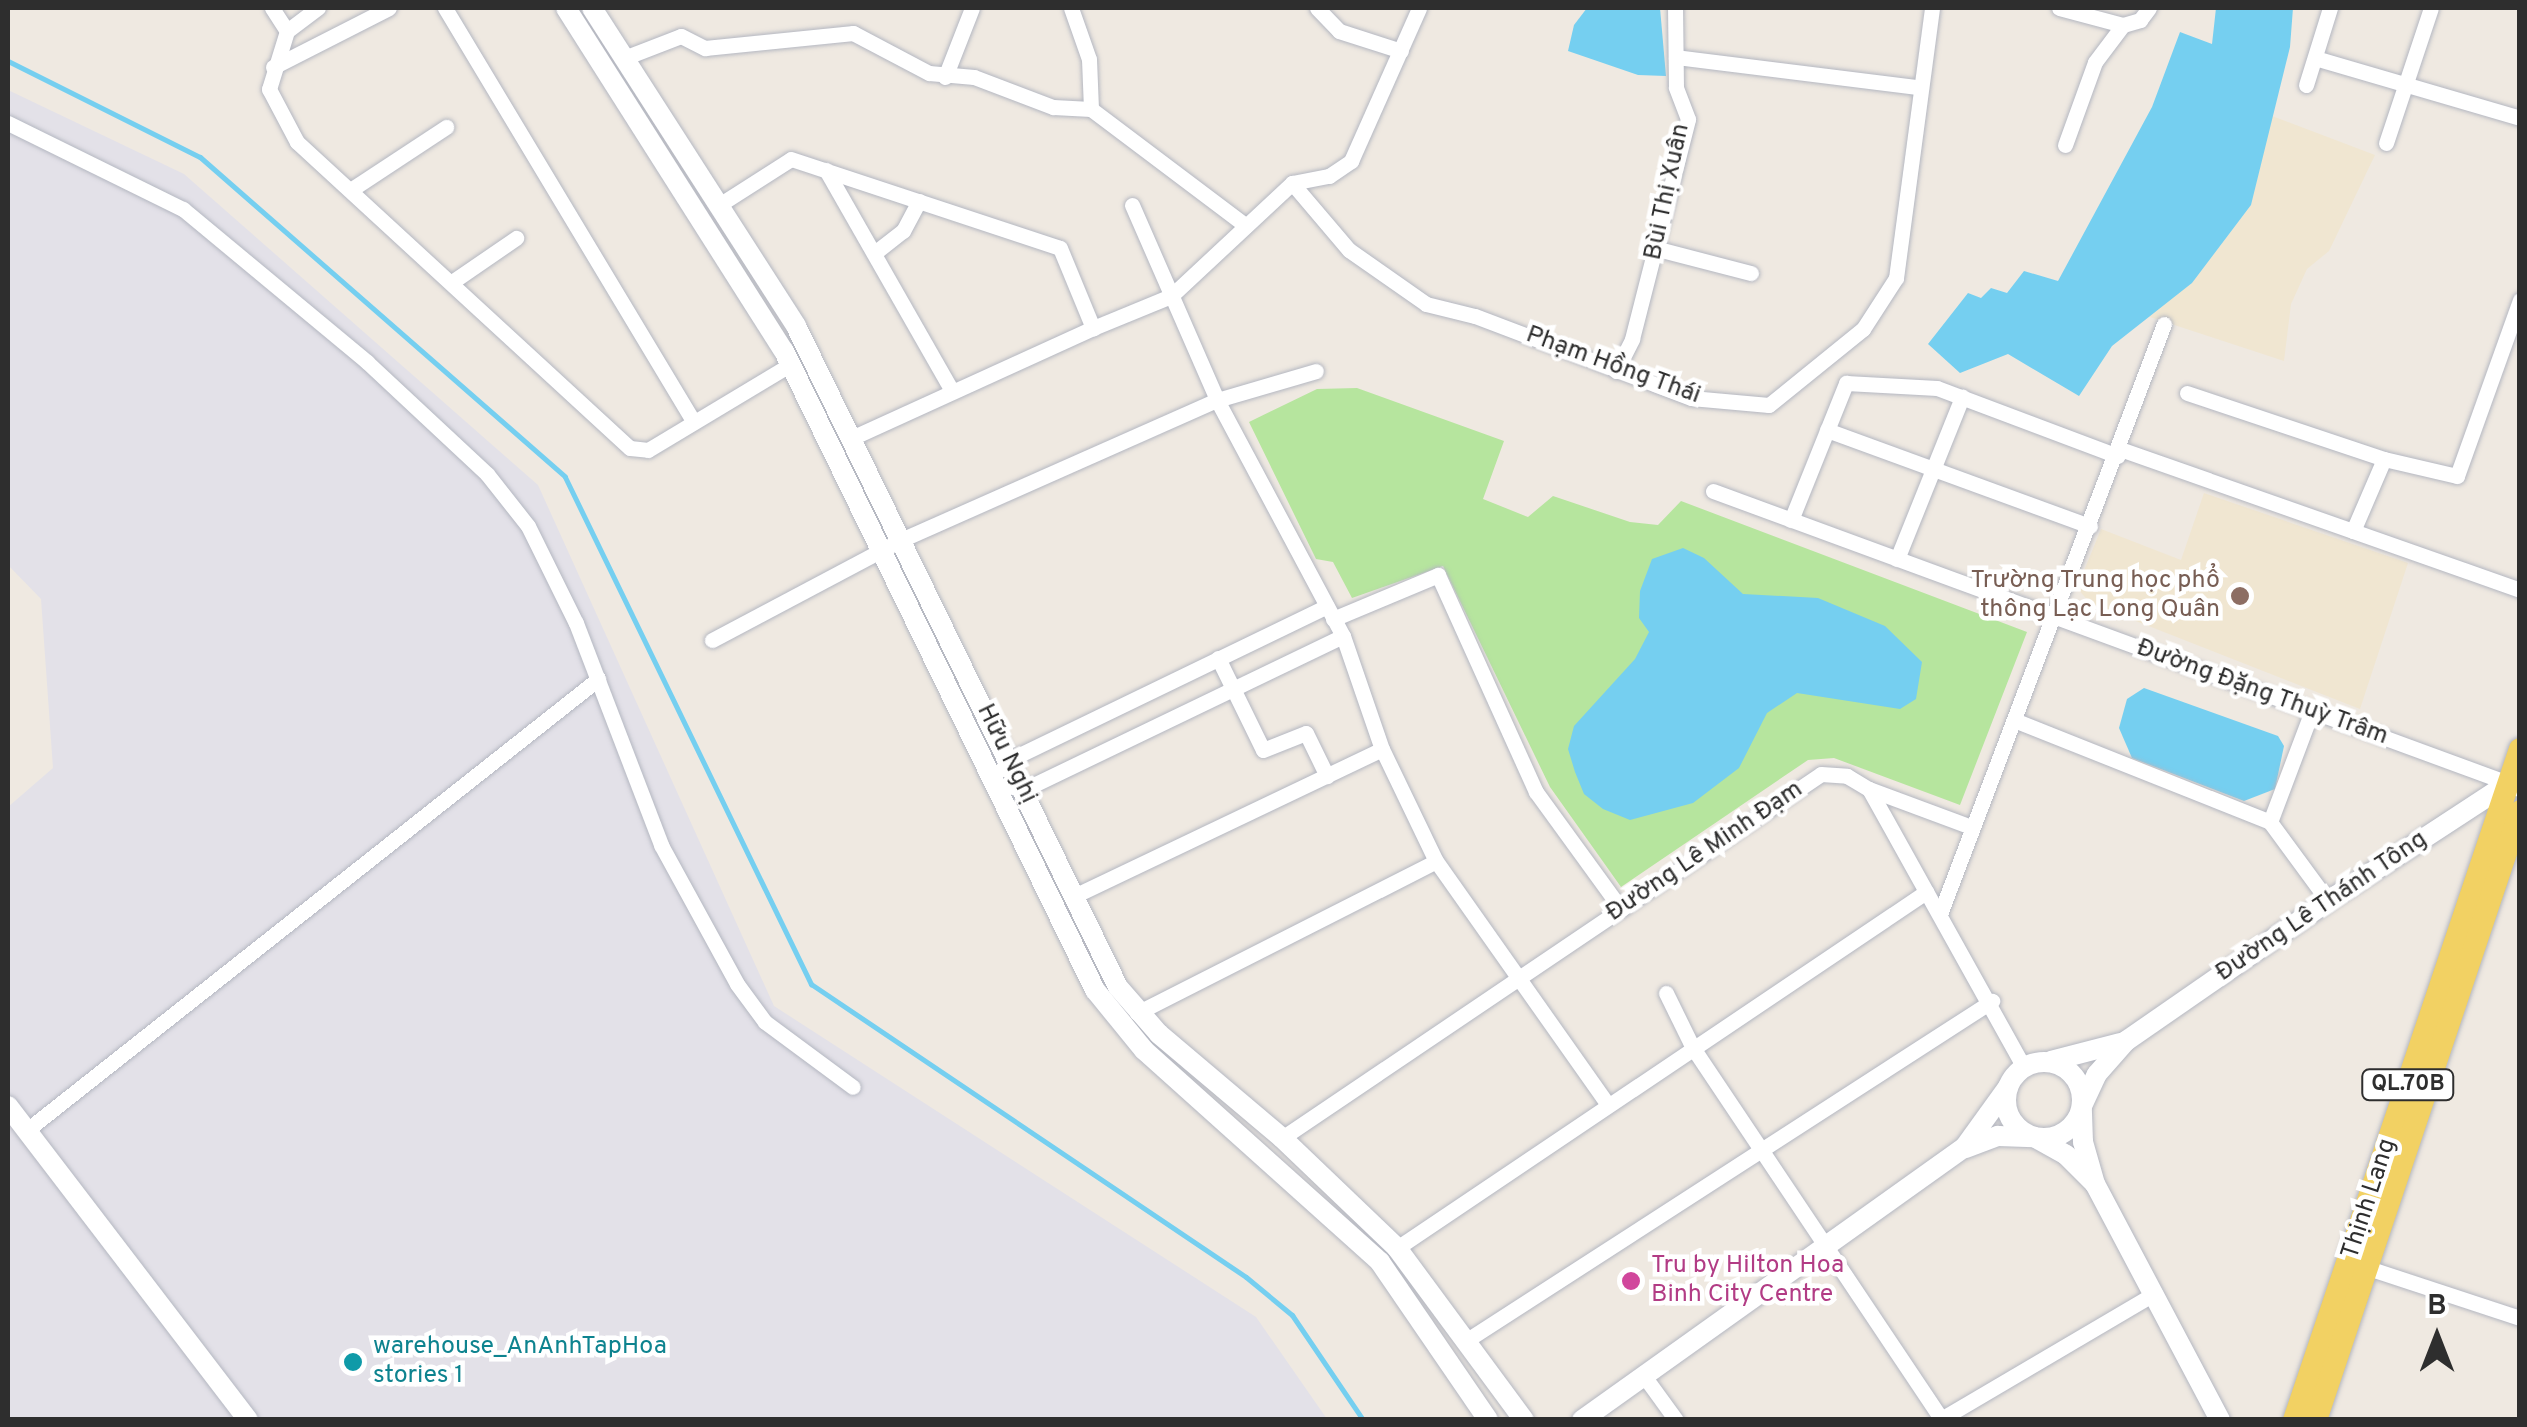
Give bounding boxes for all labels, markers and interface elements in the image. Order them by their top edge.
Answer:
street label: Bùi Thị Xuân [1639,120,1697,264]
street label: Phạm Hồng Thái [1521,320,1705,412]
place label: Trường Trung học phổ thông Lạc Long Quân [1969,567,2220,626]
marker: Trường Trung học phổ thông Lạc Long Quân [2229,585,2251,607]
street label: Đường Đặng Thuỳ Trâm [2131,633,2393,753]
street label: Hữu Nghị [969,699,1043,809]
street label: Đường Lê Minh Đạm [1601,775,1809,929]
street label: Đường Lê Thánh Tông [2210,825,2434,989]
road number: QL.70B [2360,1068,2456,1102]
street label: Thịnh Lang [2336,1135,2404,1263]
place label: Tru by Hilton Hoa Binh City Centre [1651,1252,1844,1311]
marker: Tru by Hilton Hoa Binh City Centre [1620,1270,1642,1292]
north arrow [2387,1287,2487,1387]
text: B [2427,1289,2447,1325]
place label: warehouse_AnAnhTapHoa stories 1 [373,1333,667,1392]
marker: warehouse_AnAnhTapHoa stories 1 [342,1351,364,1373]

